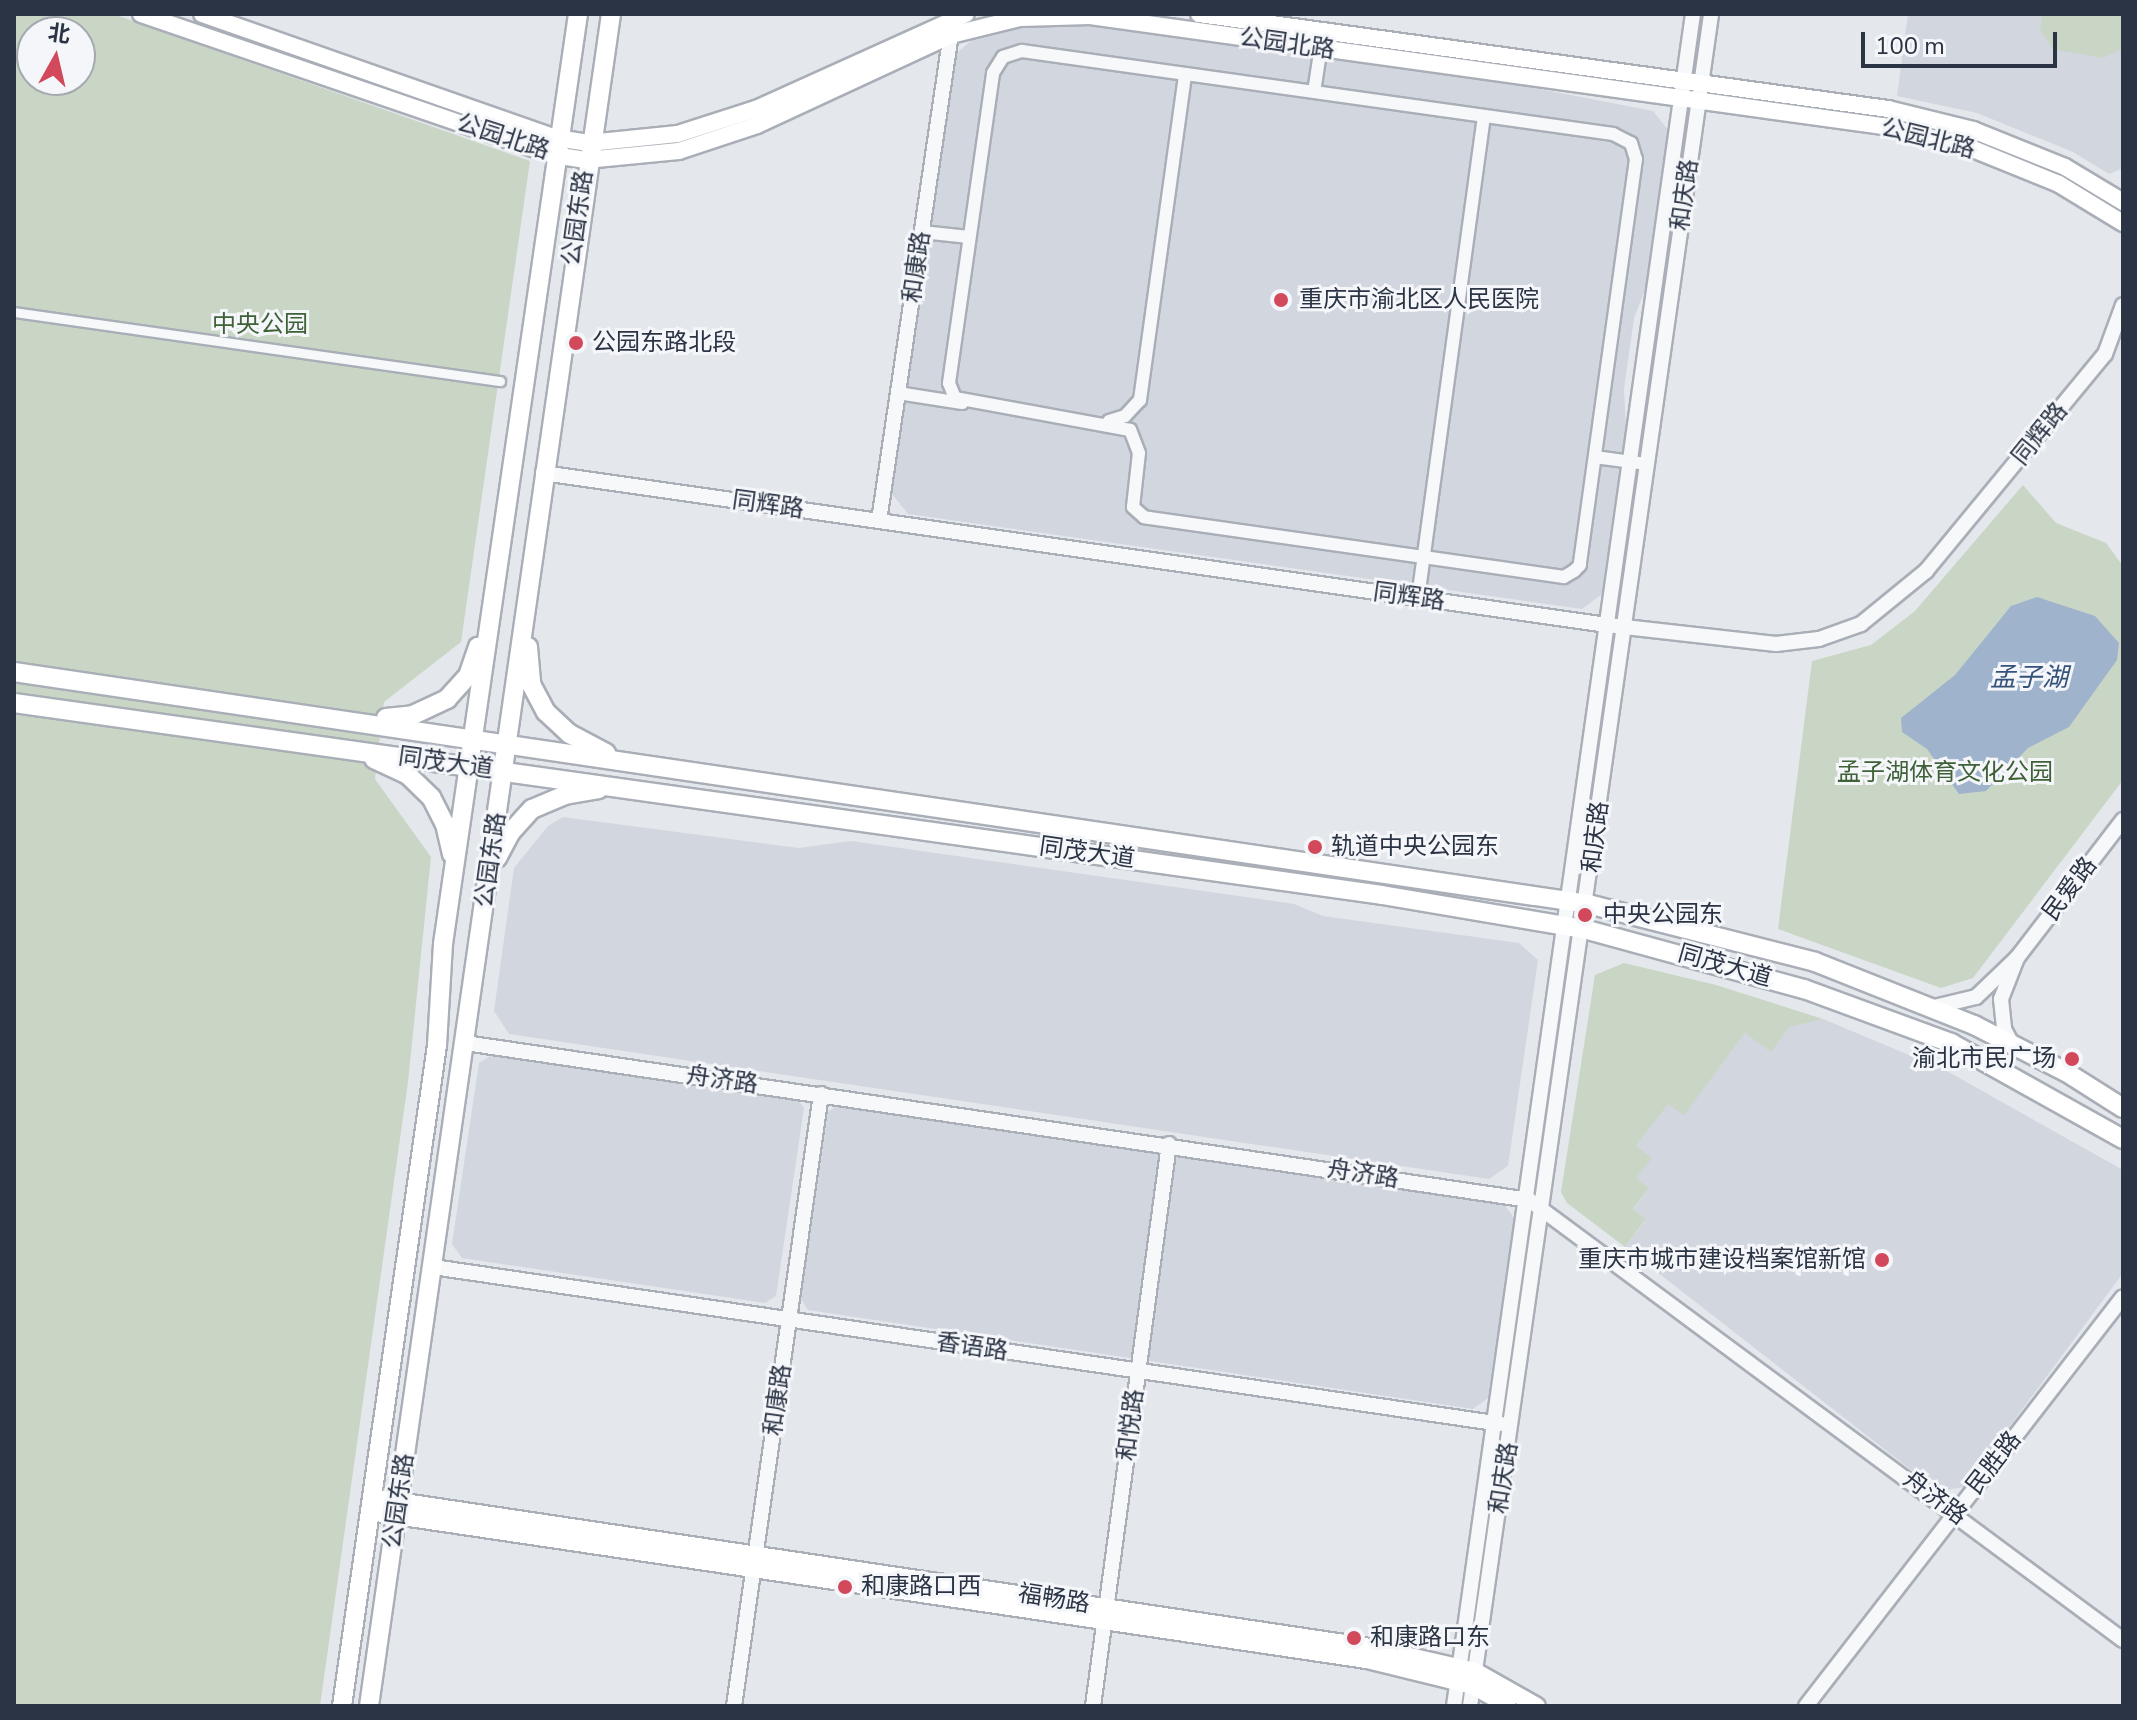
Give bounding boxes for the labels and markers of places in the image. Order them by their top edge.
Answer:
place label: 重庆市渝北区人民医院 [1299,286,1539,314]
marker: 重庆市渝北区人民医院 [1270,289,1292,311]
place label: 公园东路北段 [592,329,736,357]
marker: 公园东路北段 [567,334,585,352]
place label: 轨道中央公园东 [1331,833,1499,861]
marker: 轨道中央公园东 [1306,838,1324,856]
place label: 中央公园东 [1603,901,1723,929]
marker: 中央公园东 [1574,904,1596,926]
place label: 渝北市民广场 [1912,1045,2056,1073]
marker: 渝北市民广场 [2063,1050,2081,1068]
place label: 重庆市城市建设档案馆新馆 [1578,1246,1866,1274]
marker: 重庆市城市建设档案馆新馆 [1873,1251,1891,1269]
place label: 和康路口西 [861,1573,981,1601]
marker: 和康路口西 [836,1578,854,1596]
place label: 和康路口东 [1370,1624,1490,1652]
marker: 和康路口东 [1345,1629,1363,1647]

